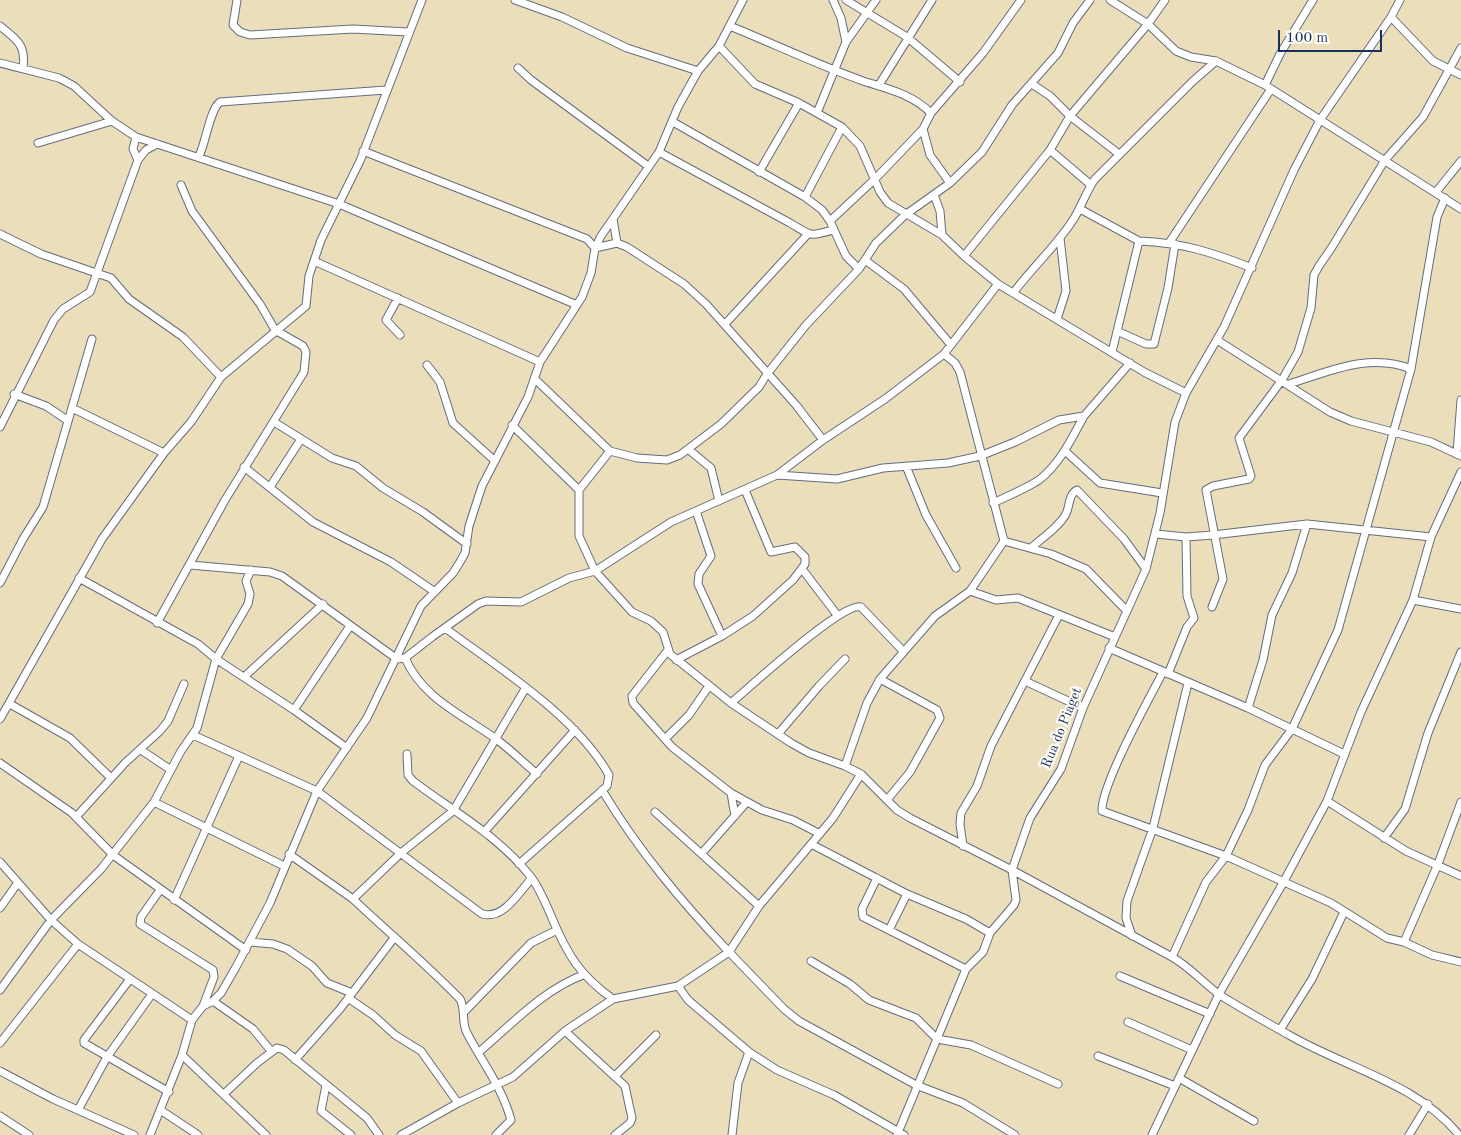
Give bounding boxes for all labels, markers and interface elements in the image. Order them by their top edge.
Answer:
scale bar [1281,20,1385,52]
text: 100 m [1286,31,1328,46]
street label: Rua do Piaget [1038,685,1086,771]

